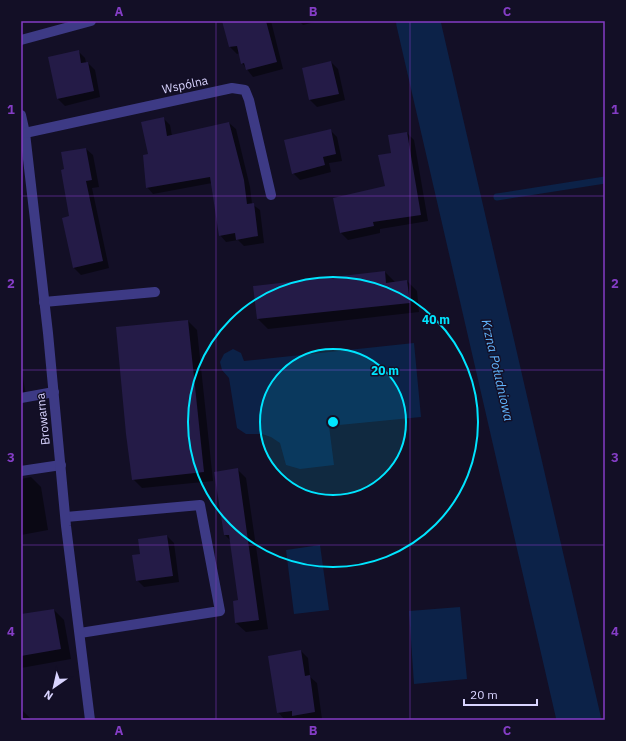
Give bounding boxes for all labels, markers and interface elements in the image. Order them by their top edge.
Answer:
text: A [115,3,124,20]
text: B [309,3,318,20]
text: C [503,3,512,20]
street label: Wspólna [161,72,210,97]
text: 1 [7,101,15,118]
text: 1 [611,101,619,118]
text: 2 [7,275,15,292]
text: 2 [611,275,619,292]
text: 40 m [422,312,450,327]
water label: Krzna Południowa [478,318,517,423]
text: 20 m [371,363,399,378]
street label: Browarna [32,392,53,446]
centre of rings [326,415,340,429]
text: 3 [7,449,15,466]
text: 3 [611,449,619,466]
text: 4 [7,623,15,640]
text: 4 [611,623,619,640]
north arrow [34,667,74,707]
scale bar [464,681,537,707]
text: N [41,687,56,703]
text: 20 m [470,687,498,702]
text: A [115,722,124,739]
text: B [309,722,318,739]
text: C [503,722,512,739]

